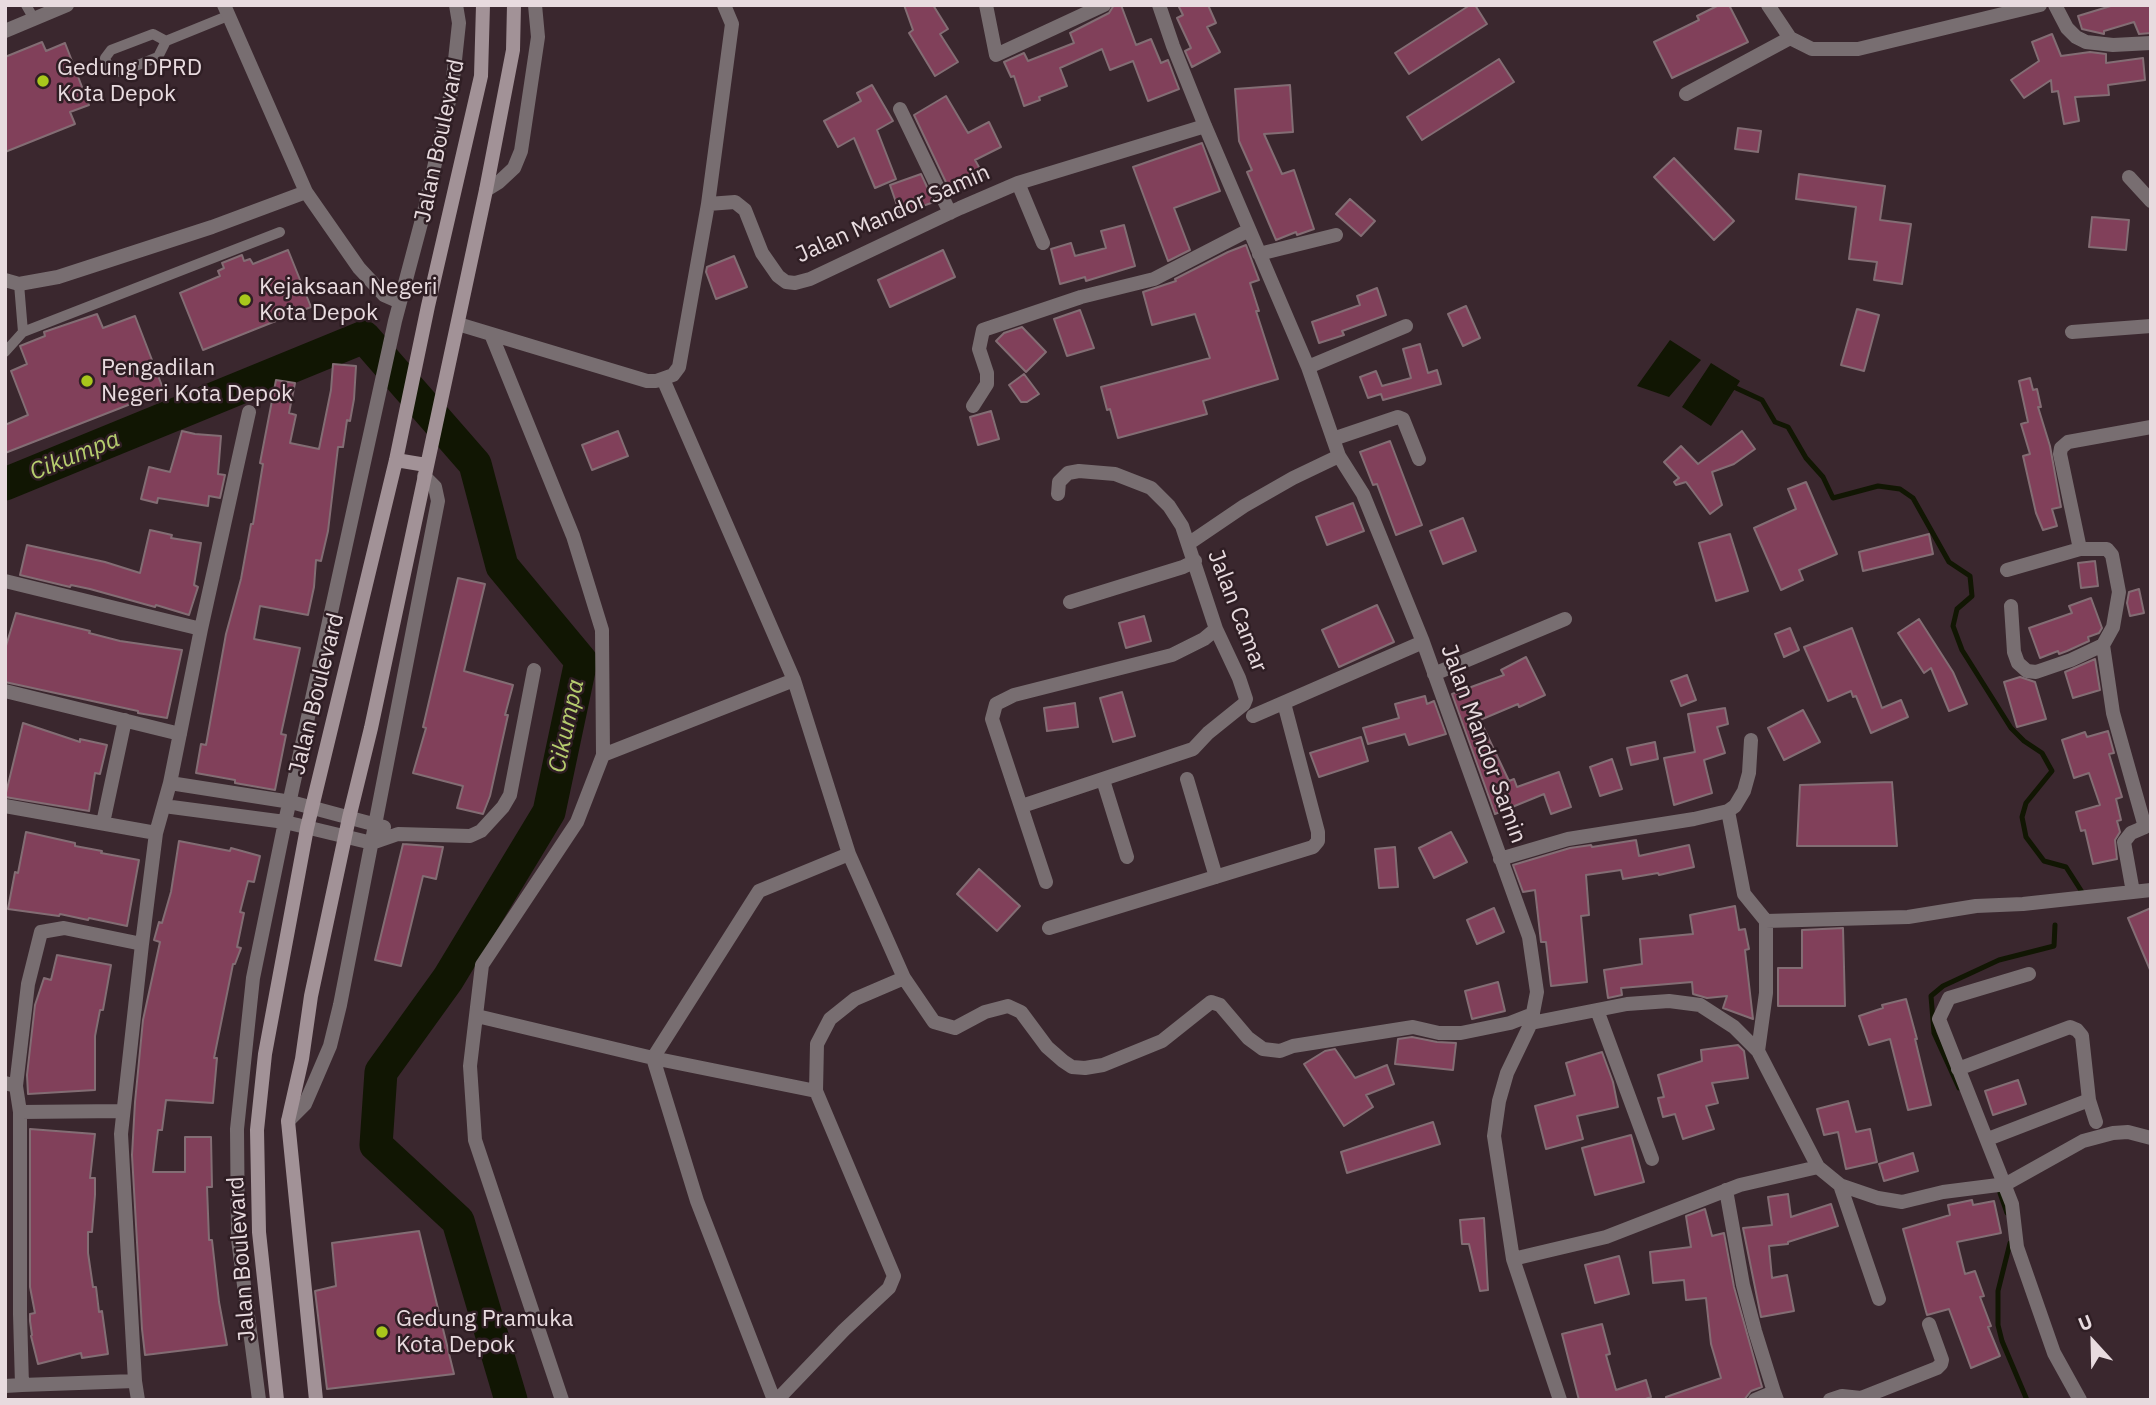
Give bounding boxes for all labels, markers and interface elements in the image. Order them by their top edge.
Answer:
place label: Gedung DPRD Kota Depok [57,54,202,108]
street label: Jalan Boulevard [409,57,471,225]
marker: Gedung DPRD Kota Depok [35,73,51,89]
street label: Jalan Mandor Samin [792,159,994,269]
place label: Kejaksaan Negeri Kota Depok [259,273,438,327]
marker: Kejaksaan Negeri Kota Depok [237,292,253,308]
place label: Pengadilan Negeri Kota Depok [101,354,293,408]
marker: Pengadilan Negeri Kota Depok [79,373,95,389]
water label: Cikumpa [26,425,124,487]
street label: Jalan Camar [1201,546,1273,676]
street label: Jalan Boulevard [284,610,350,778]
street label: Jalan Mandor Samin [1434,641,1532,847]
water label: Cikumpa [543,677,591,775]
street label: Jalan Boulevard [222,1175,262,1343]
place label: Gedung Pramuka Kota Depok [396,1305,573,1359]
north arrow [2058,1307,2128,1377]
text: U [2075,1309,2096,1336]
marker: Gedung Pramuka Kota Depok [374,1324,390,1340]

